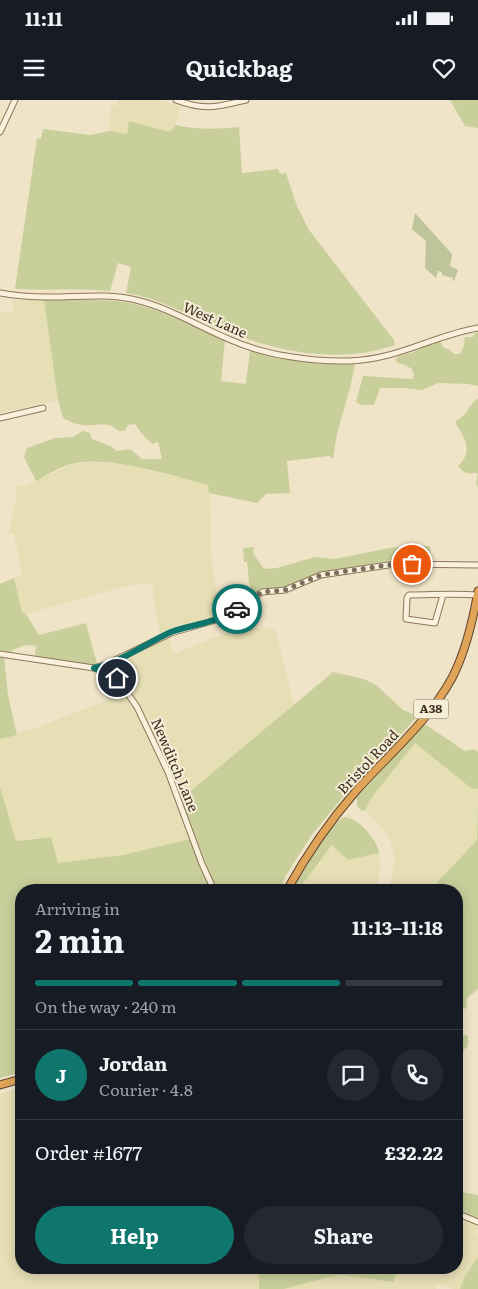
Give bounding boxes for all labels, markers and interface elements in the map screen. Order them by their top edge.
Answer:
text: 11:11 [25,4,63,32]
text: Quickbag [186,51,292,84]
icon: menu [20,54,48,82]
icon: heart [430,54,458,82]
street label: West Lane [180,296,251,342]
pin [391,543,433,585]
icon: bag [398,550,426,578]
courier [212,584,262,634]
icon: car [223,595,251,623]
pin [96,657,138,699]
icon: home [103,664,131,692]
road number: A38 [414,700,448,718]
street label: Newditch Lane [147,715,205,815]
street label: Bristol Road [332,724,403,798]
text: Arriving in [35,896,120,920]
text: 11:13–11:18 [352,913,443,941]
text: 2 min [35,915,124,963]
text: On the way · 240 m [35,994,177,1018]
text: Jordan [99,1049,168,1077]
button: chat [327,1049,379,1101]
button: phone [391,1049,443,1101]
text: J [56,1061,66,1089]
text: Courier · 4.8 [99,1077,193,1101]
text: Order #1677 [35,1138,142,1166]
text: £32.22 [384,1138,443,1166]
button: Help [35,1206,234,1264]
button: Share [244,1206,443,1264]

